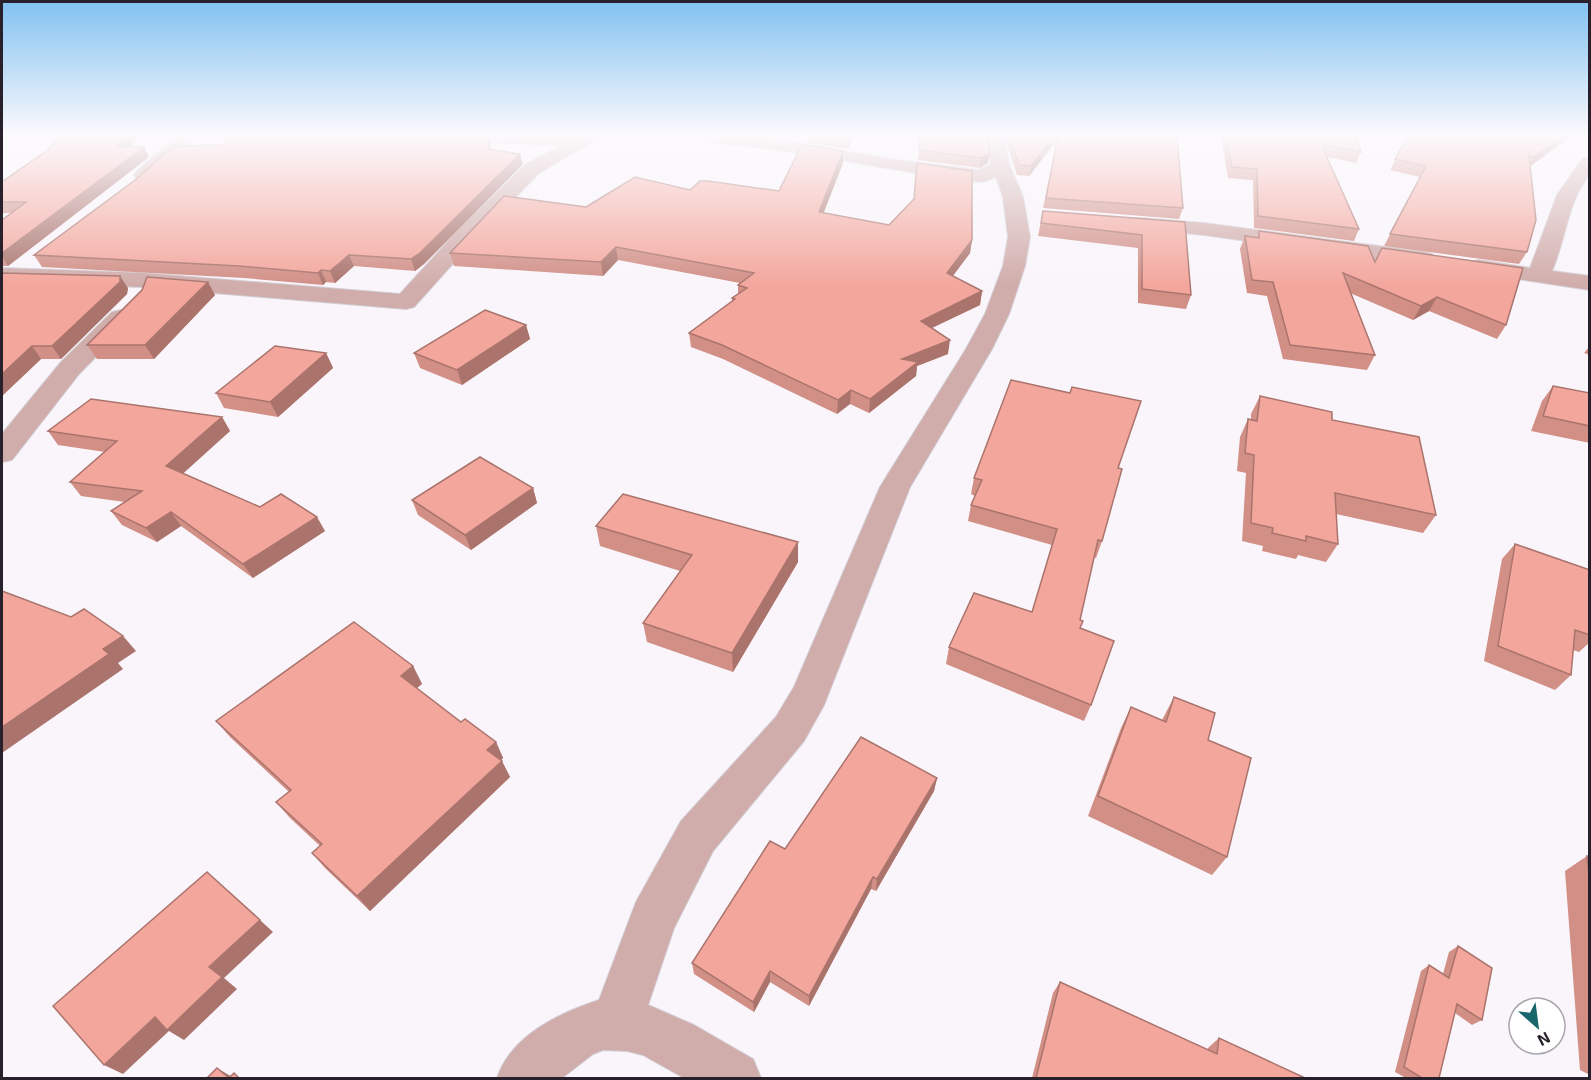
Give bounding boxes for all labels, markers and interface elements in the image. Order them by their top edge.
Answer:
north arrow [1507,996,1567,1056]
text: N [1535,1029,1554,1051]

